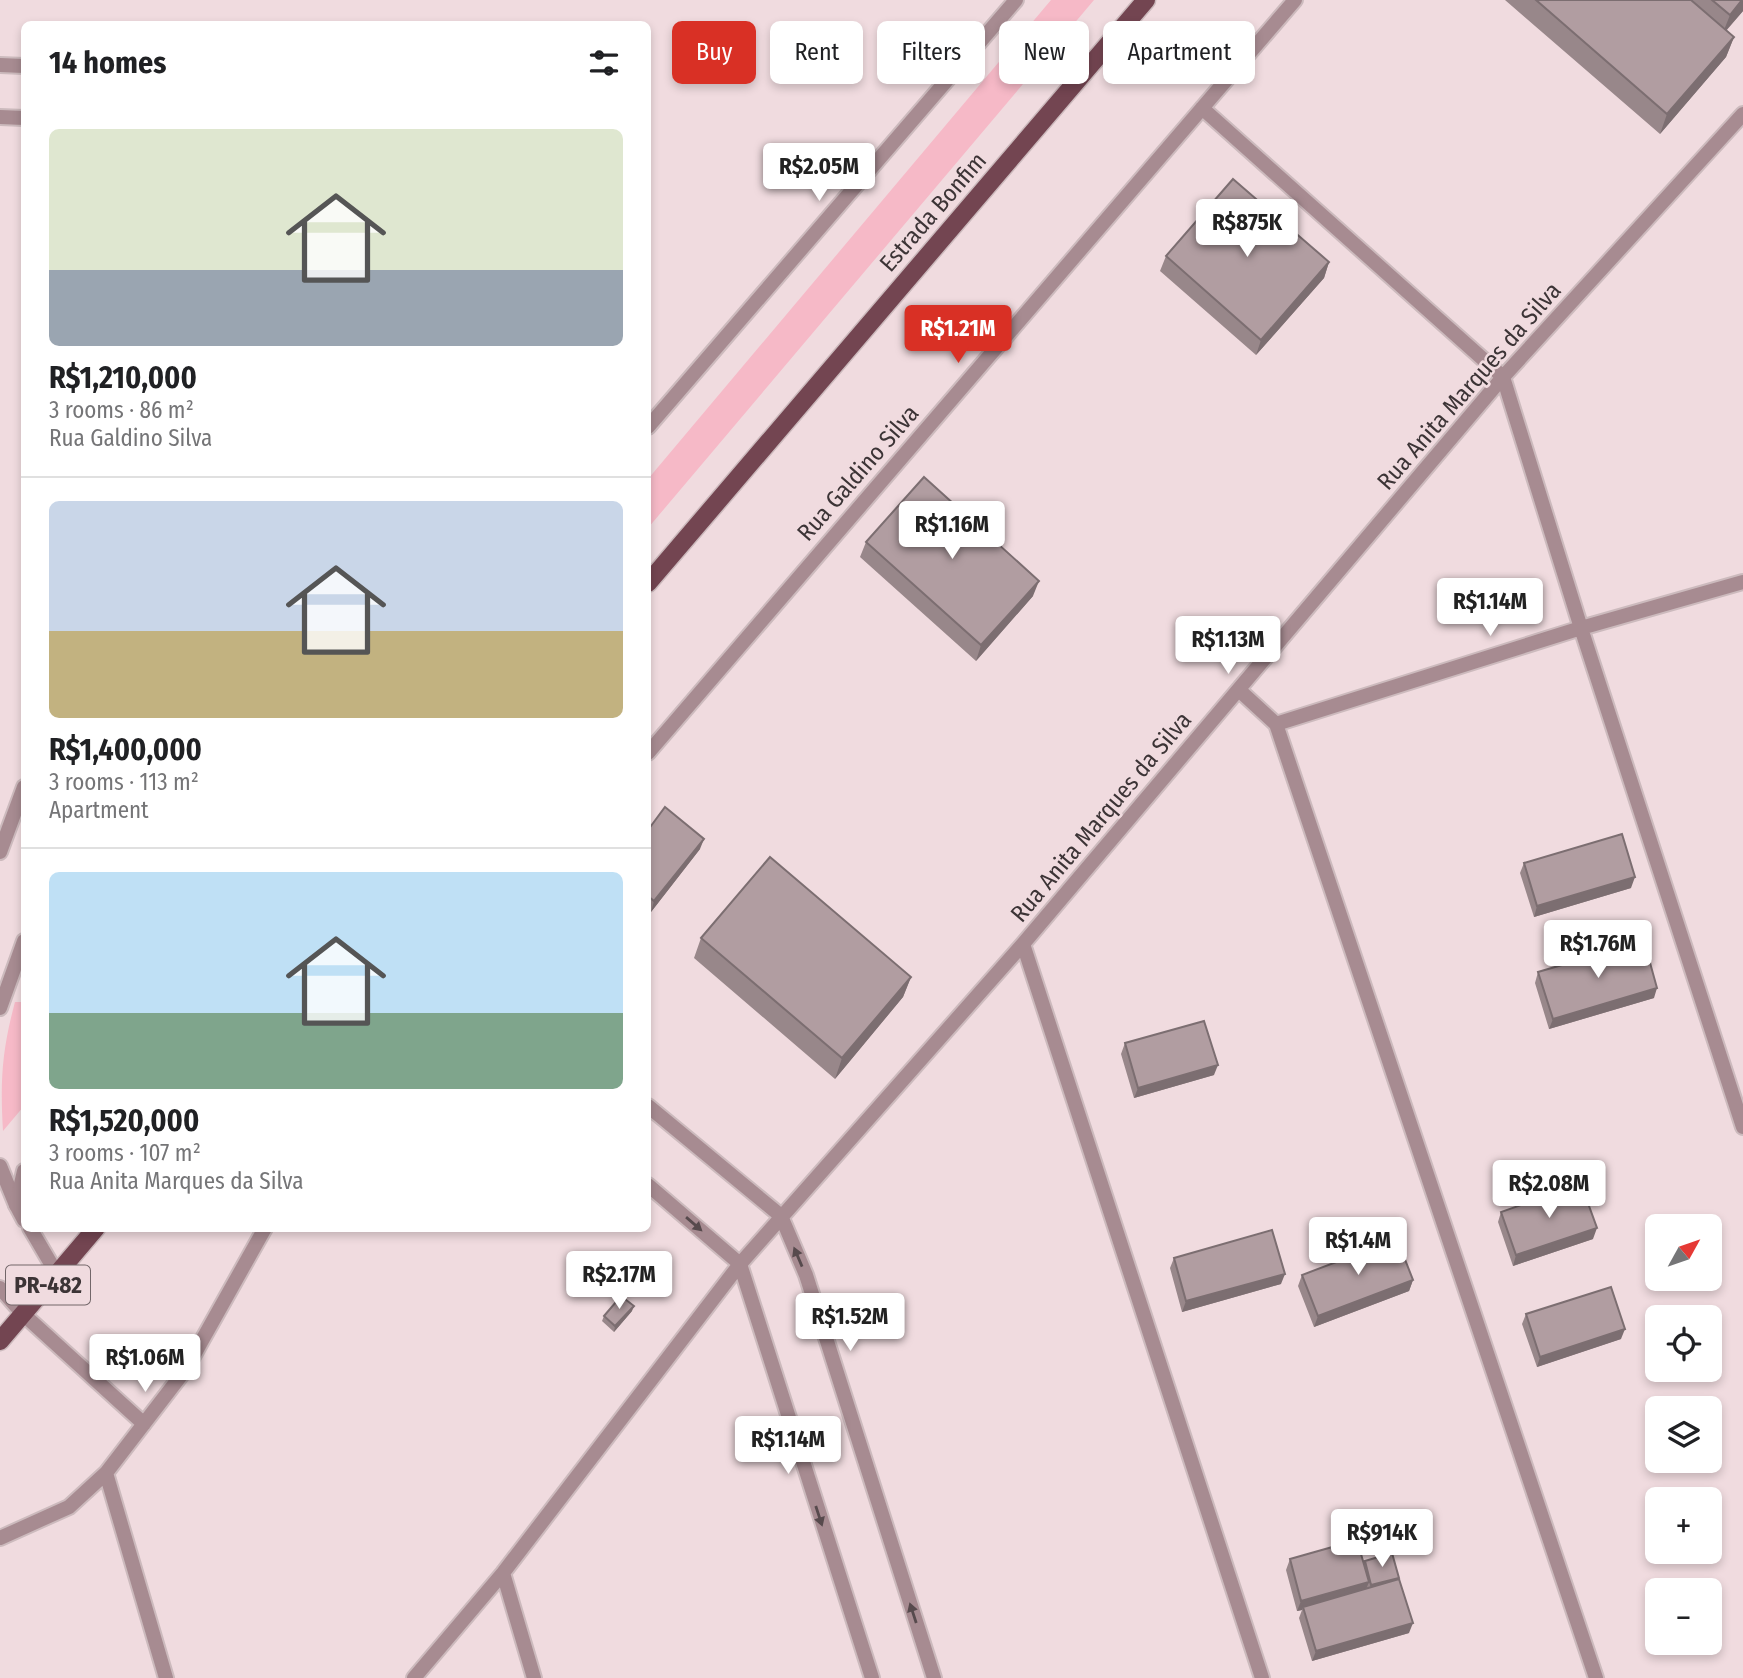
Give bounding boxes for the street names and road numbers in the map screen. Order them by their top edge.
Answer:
street label: Estrada Bonfim [874,147,992,277]
street label: Rua Anita Marques da Silva [1371,277,1567,495]
street label: Rua Galdino Silva [792,399,924,547]
street label: Rua Anita Marques da Silva [1005,706,1197,928]
road number: PR-482 [6,1266,90,1304]

